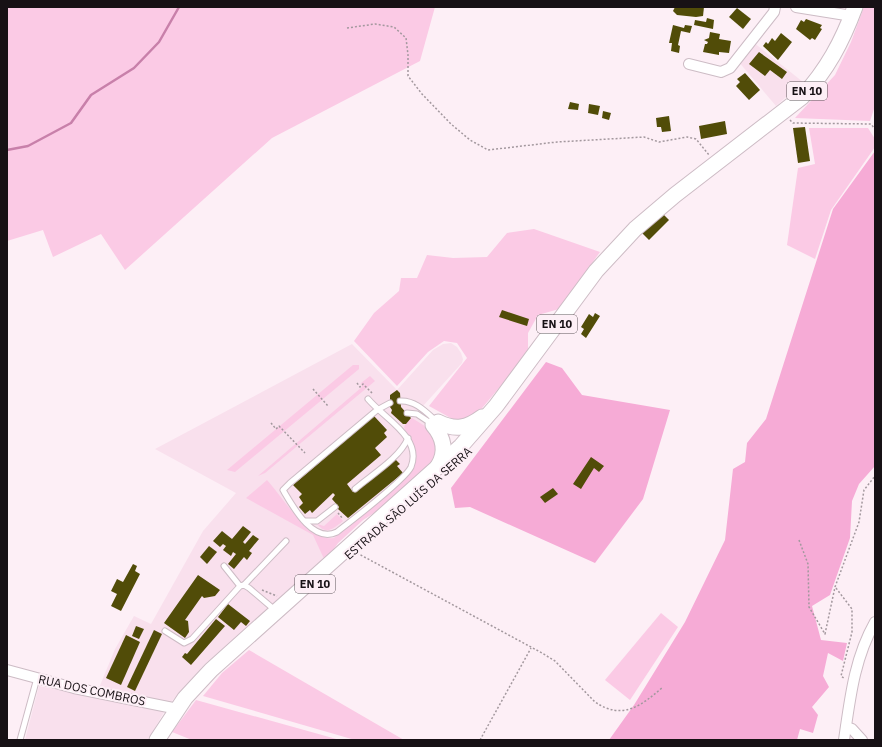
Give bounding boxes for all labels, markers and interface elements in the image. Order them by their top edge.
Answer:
road number: EN 10 [787,82,827,100]
road number: EN 10 [537,315,577,333]
street label: ESTRADA SÃO LUÍS DA SERRA [341,443,475,563]
road number: EN 10 [295,575,335,593]
street label: RUA DOS COMBROS [37,671,147,709]

